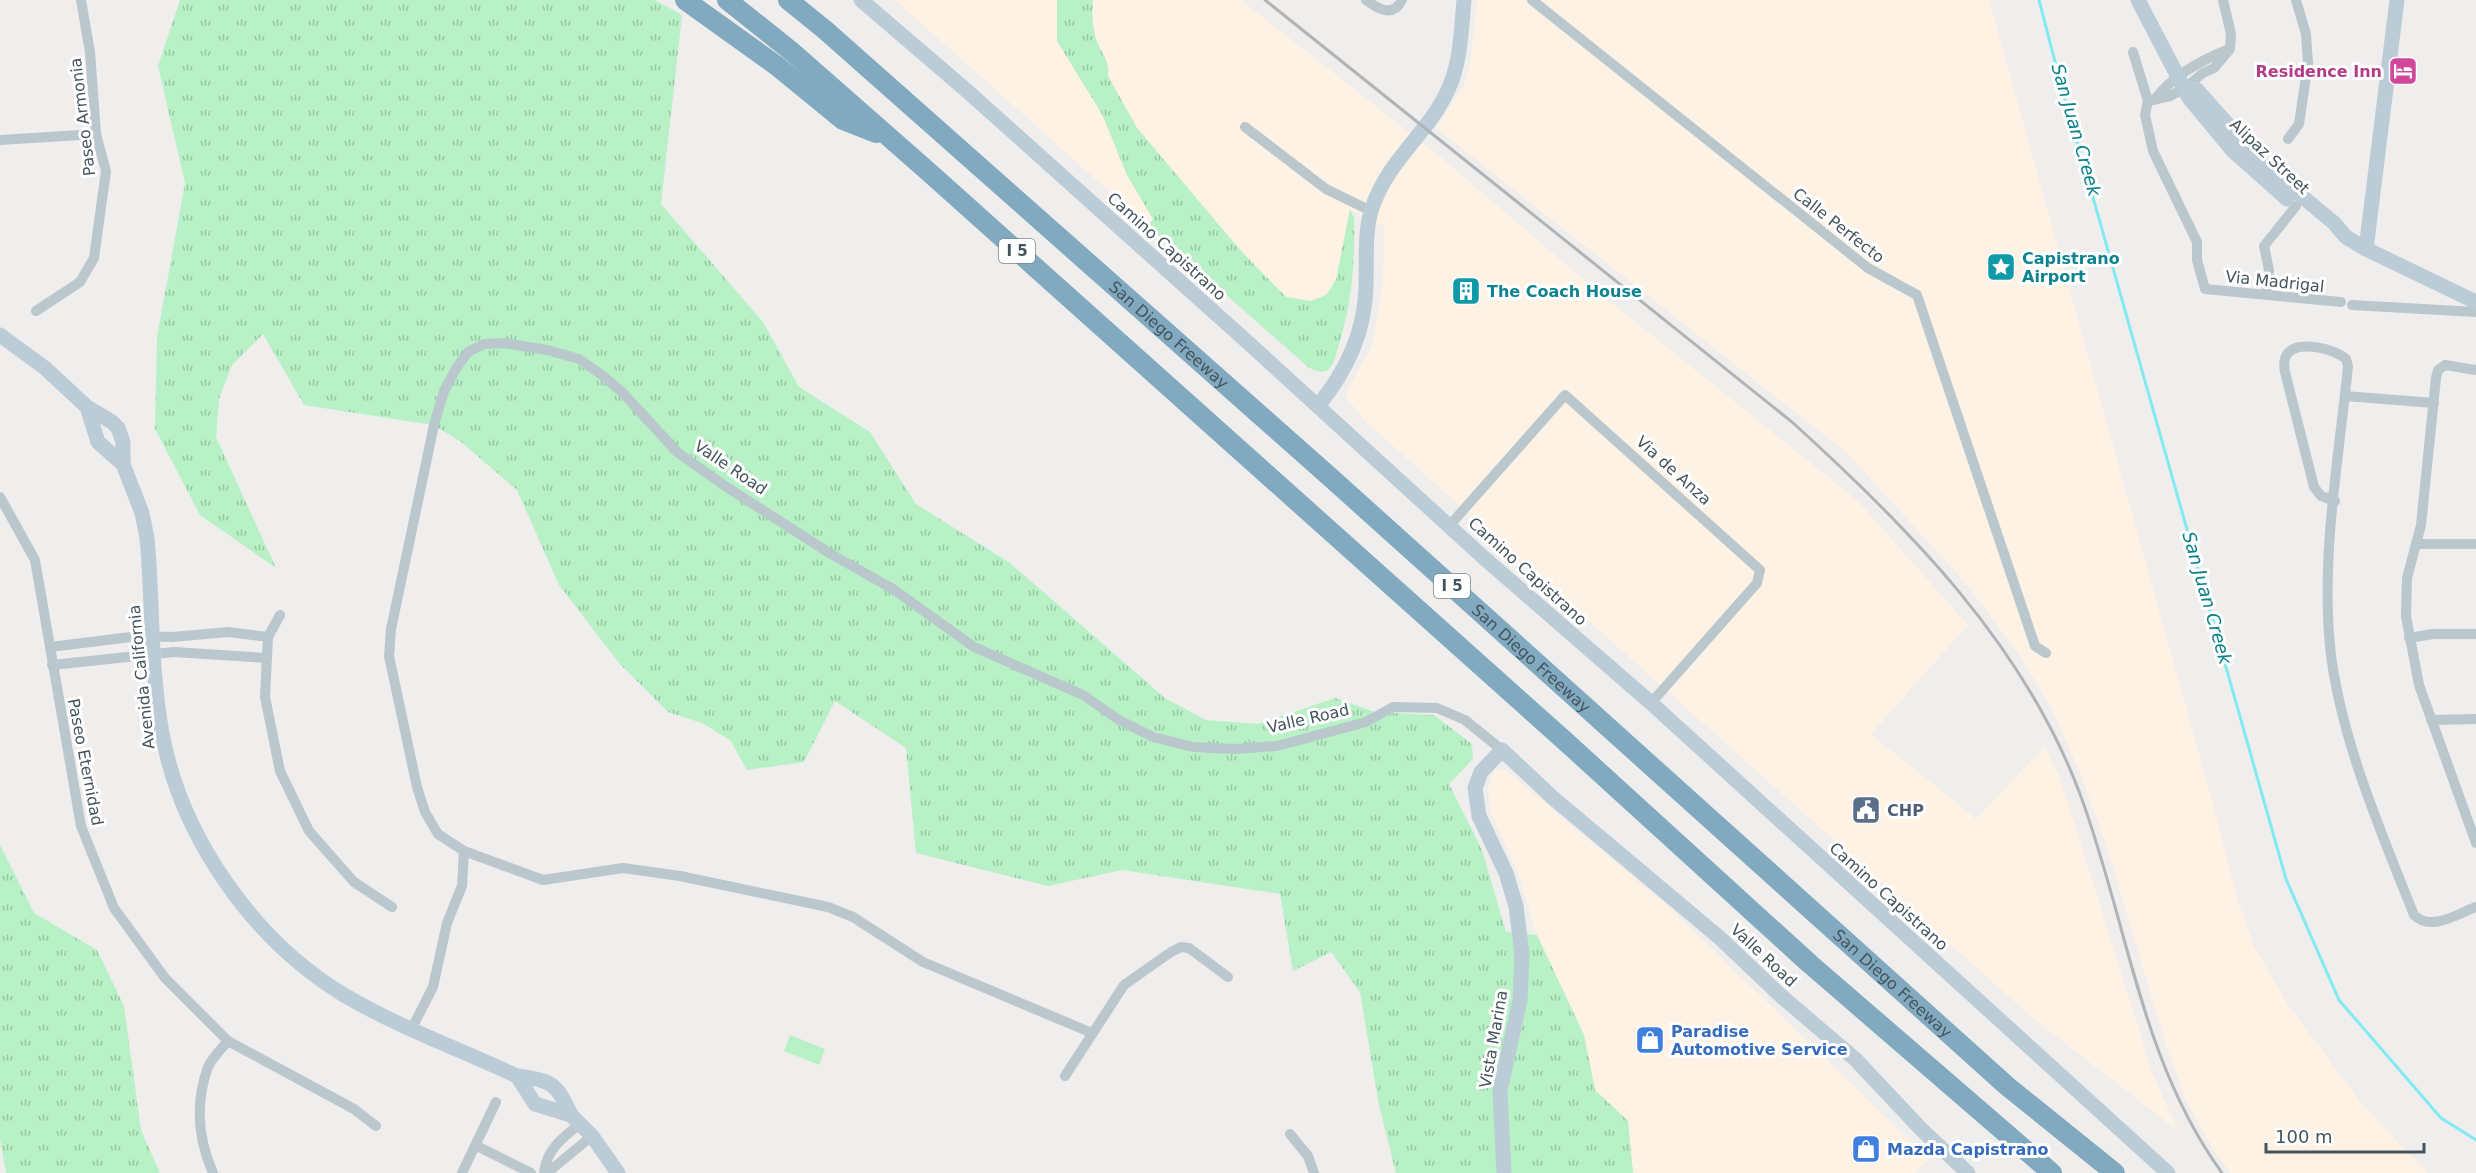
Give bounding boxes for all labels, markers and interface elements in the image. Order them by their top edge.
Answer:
hotel icon: Residence Inn [2387,55,2419,87]
street label: Paseo Armonia [66,57,99,177]
water label: San Juan Creek [2048,61,2106,200]
place label: Residence Inn [2255,62,2382,81]
street label: Alipaz Street [2226,115,2313,198]
street label: Calle Perfecto [1789,184,1888,267]
street label: Camino Capistrano [1104,188,1230,304]
road number: I 5 [999,239,1035,263]
place label: Capistrano Airport [2022,249,2120,286]
place icon: Capistrano Airport [1985,251,2017,283]
street label: Via Madrigal [2225,267,2325,296]
building icon: The Coach House [1450,275,1482,307]
street label: San Diego Freeway [1105,277,1232,393]
place label: The Coach House [1487,282,1642,301]
street label: Via de Anza [1632,432,1715,509]
street label: Valle Road [691,436,771,499]
street label: Camino Capistrano [1465,513,1591,629]
water label: San Juan Creek [2179,529,2237,668]
road number: I 5 [1434,574,1470,598]
street label: San Diego Freeway [1468,600,1594,717]
street label: Avenida California [124,604,159,750]
street label: Paseo Eternidad [64,697,107,827]
street label: Valle Road [1265,700,1351,737]
public building icon: CHP [1850,794,1882,826]
place label: CHP [1887,801,1924,820]
street label: Camino Capistrano [1826,838,1952,954]
street label: Valle Road [1727,920,1801,991]
street label: San Diego Freeway [1829,925,1956,1042]
street label: Vista Marina [1476,989,1511,1090]
place label: Paradise Automotive Service [1671,1022,1848,1059]
shop icon: Paradise Automotive Service [1634,1024,1666,1056]
scale bar [2266,1116,2424,1154]
text: 100 m [2275,1126,2333,1147]
shop icon: Mazda Capistrano [1850,1133,1882,1165]
place label: Mazda Capistrano [1887,1140,2049,1159]

